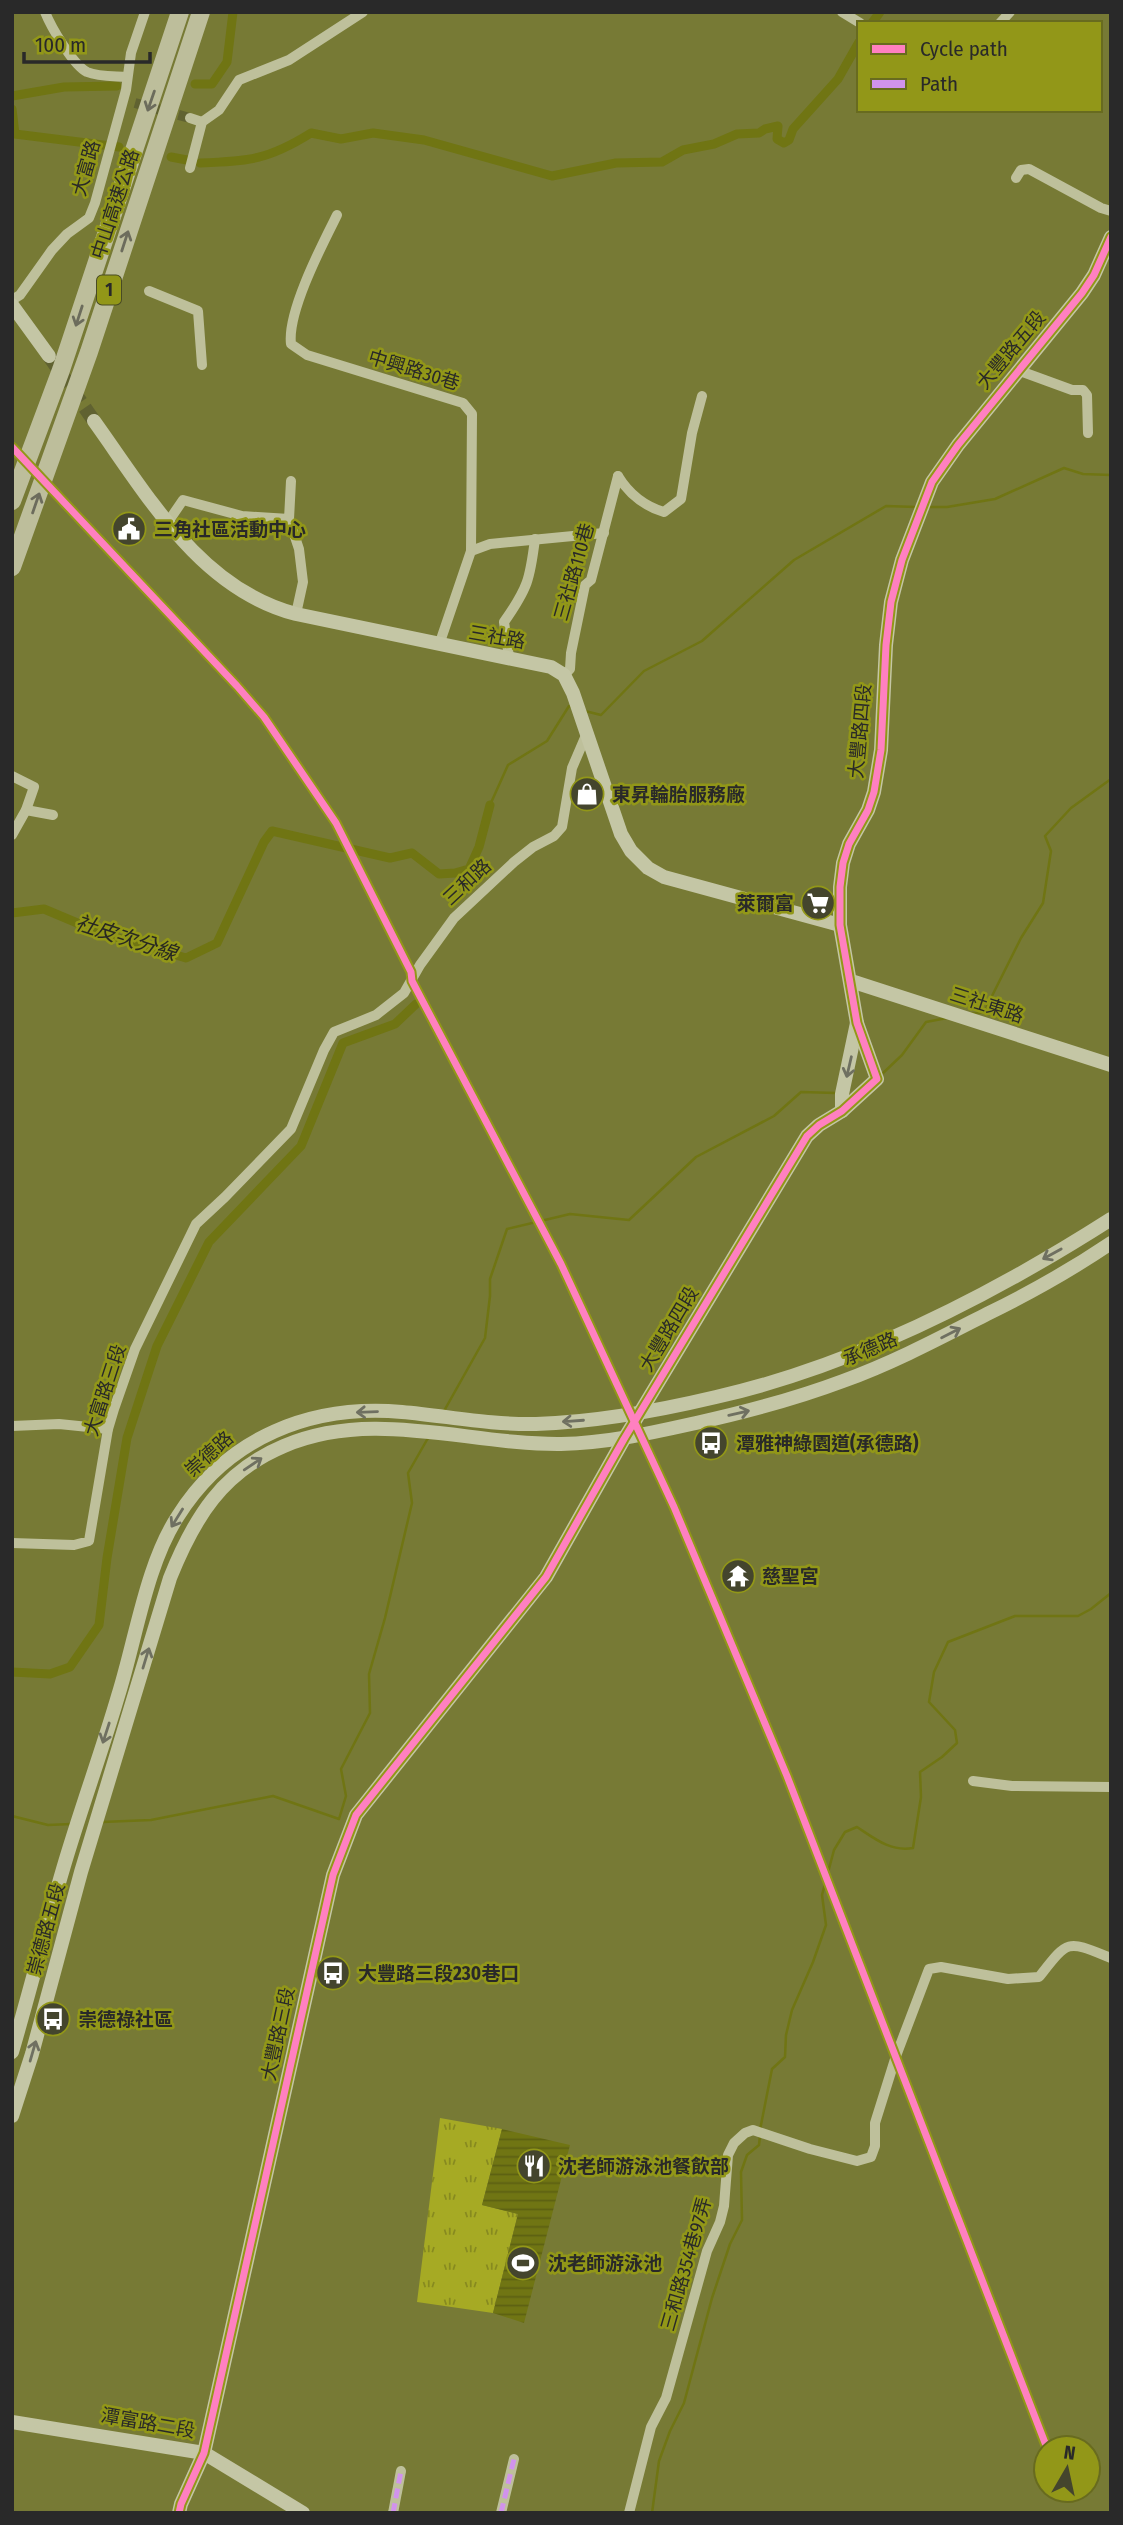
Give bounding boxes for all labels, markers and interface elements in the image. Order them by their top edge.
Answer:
scale bar [24,21,150,65]
legend [857,21,1102,112]
text: 100 m [35,32,86,58]
text: Cycle path [920,36,1008,62]
text: Path [920,71,958,97]
one-way arrow [144,89,156,111]
street label: 大富路 [67,137,105,199]
street label: 中山高速公路 [86,146,144,262]
one-way arrow [120,231,132,253]
road number: 1 [97,276,121,304]
one-way arrow [72,305,84,327]
street label: 大豐路五段 [972,306,1050,394]
street label: 中興路30巷 [365,345,463,395]
one-way arrow [31,493,43,515]
public building icon: 三角社區活動中心 [110,510,148,548]
place label: 三角社區活動中心 [154,518,306,541]
street label: 三社路110巷 [549,521,599,623]
street label: 三社路 [467,621,527,653]
street label: 大豐路四段 [844,683,876,779]
shop icon: 東昇輪胎服務廠 [568,775,606,813]
place label: 東昇輪胎服務廠 [612,783,745,806]
street label: 三和路 [438,854,496,910]
supermarket icon: 萊爾富 [799,884,837,922]
place label: 萊爾富 [737,892,794,915]
water label: 社皮次分線 [72,909,182,967]
street label: 三社東路 [947,982,1027,1028]
one-way arrow [841,1055,855,1078]
one-way arrow [1043,1247,1063,1261]
street label: 大豐路四段 [635,1282,703,1376]
one-way arrow [940,1326,961,1339]
street label: 承德路 [839,1327,901,1371]
street label: 大富路三段 [79,1341,131,1439]
one-way arrow [355,1405,378,1419]
one-way arrow [727,1406,750,1420]
one-way arrow [562,1415,584,1428]
bus stop icon: 潭雅神綠園道(承德路) [692,1424,730,1462]
street label: 崇德路 [180,1426,238,1482]
place label: 潭雅神綠園道(承德路) [736,1432,919,1455]
one-way arrow [243,1457,262,1471]
one-way arrow [170,1507,184,1527]
temple icon: 慈聖宮 [719,1557,757,1595]
place label: 慈聖宮 [762,1565,819,1588]
one-way arrow [141,1647,154,1669]
one-way arrow [99,1722,112,1744]
street label: 崇德路五段 [23,1880,69,1978]
bus stop icon: 大豐路三段230巷口 [314,1954,352,1992]
place label: 大豐路三段230巷口 [358,1962,519,1985]
street label: 大豐路三段 [257,1985,299,2083]
bus stop icon: 崇德祿社區 [34,2000,72,2038]
place label: 崇德祿社區 [78,2008,173,2031]
one-way arrow [27,2041,40,2063]
restaurant icon: 沈老師游泳池餐飲部 [515,2147,553,2185]
place label: 沈老師游泳池餐飲部 [558,2155,729,2178]
street label: 三和路354巷97弄 [656,2194,716,2334]
sports icon: 沈老師游泳池 [504,2244,542,2282]
place label: 沈老師游泳池 [548,2252,662,2275]
street label: 潭富路二段 [99,2403,197,2443]
north arrow [1032,2434,1102,2504]
text: N [1062,2440,1077,2465]

